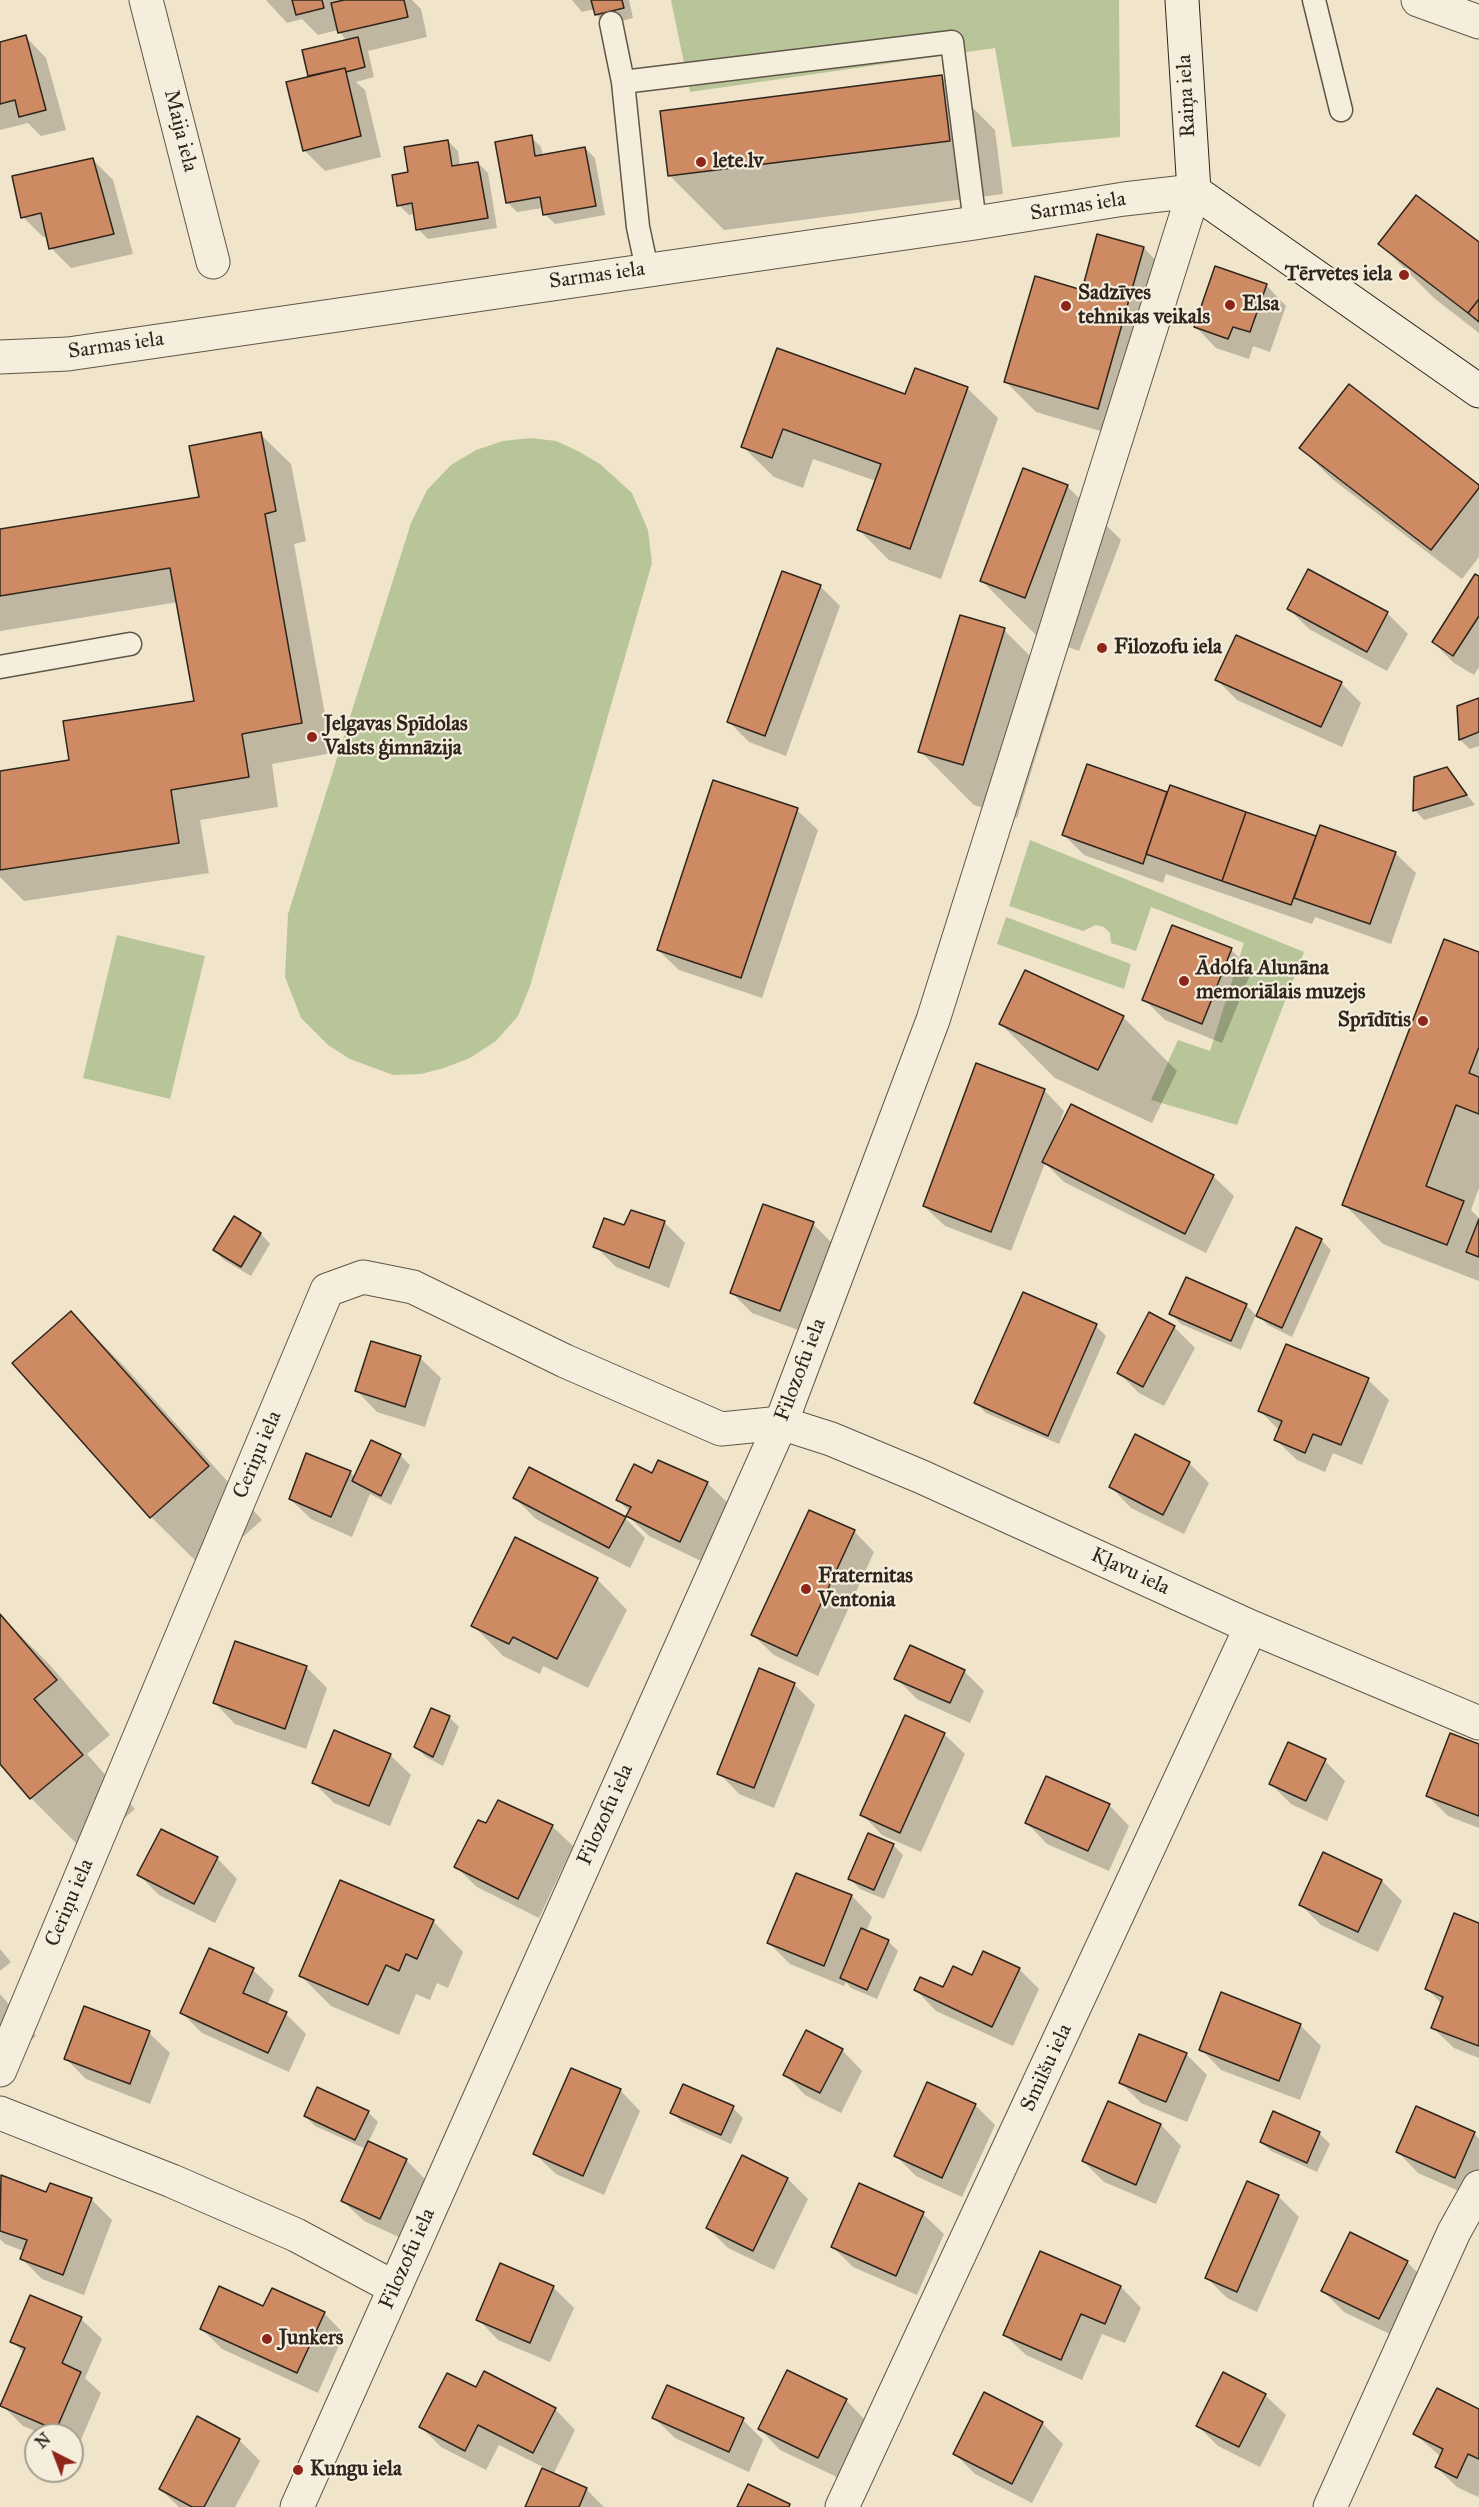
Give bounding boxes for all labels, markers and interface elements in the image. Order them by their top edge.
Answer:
street label: Raiņa iela [1172,54,1202,138]
street label: Maija iela [158,87,202,175]
place label: lete.lv [713,149,764,175]
marker: lete.lv [694,155,708,169]
street label: Sarmas iela [1028,187,1128,227]
street label: Sarmas iela [547,257,647,295]
place label: Tērvetes iela [1285,262,1392,288]
marker: Tērvetes iela [1397,268,1411,282]
place label: Sadzīves tehnikas veikals [1078,281,1210,331]
place label: Elsa [1242,292,1279,318]
marker: Elsa [1223,298,1237,312]
marker: Sadzīves tehnikas veikals [1059,299,1073,313]
street label: Sarmas iela [66,327,166,365]
place label: Filozofu iela [1114,635,1222,661]
marker: Filozofu iela [1095,641,1109,655]
place label: Jelgavas Spīdolas Valsts ģimnāzija [324,712,468,762]
marker: Jelgavas Spīdolas Valsts ģimnāzija [305,730,319,744]
place label: Ādolfa Alunāna memoriālais muzejs [1196,956,1366,1006]
marker: Ādolfa Alunāna memoriālais muzejs [1177,974,1191,988]
place label: Sprīdītis [1338,1008,1411,1034]
marker: Sprīdītis [1416,1014,1430,1028]
street label: Filozofu iela [770,1315,832,1425]
street label: Ceriņu iela [228,1407,288,1503]
street label: Kļavu iela [1087,1543,1173,1601]
place label: Fraternitas Ventonia [818,1564,913,1614]
marker: Fraternitas Ventonia [799,1582,813,1596]
street label: Filozofu iela [573,1761,639,1869]
street label: Ceriņu iela [40,1855,100,1951]
street label: Smilšu iela [1016,2020,1078,2116]
street label: Filozofu iela [375,2205,441,2313]
place label: Junkers [279,2326,343,2352]
marker: Junkers [260,2332,274,2346]
north arrow [24,2423,84,2483]
text: N [32,2429,54,2452]
place label: Kungu iela [310,2457,402,2483]
marker: Kungu iela [291,2463,305,2477]

